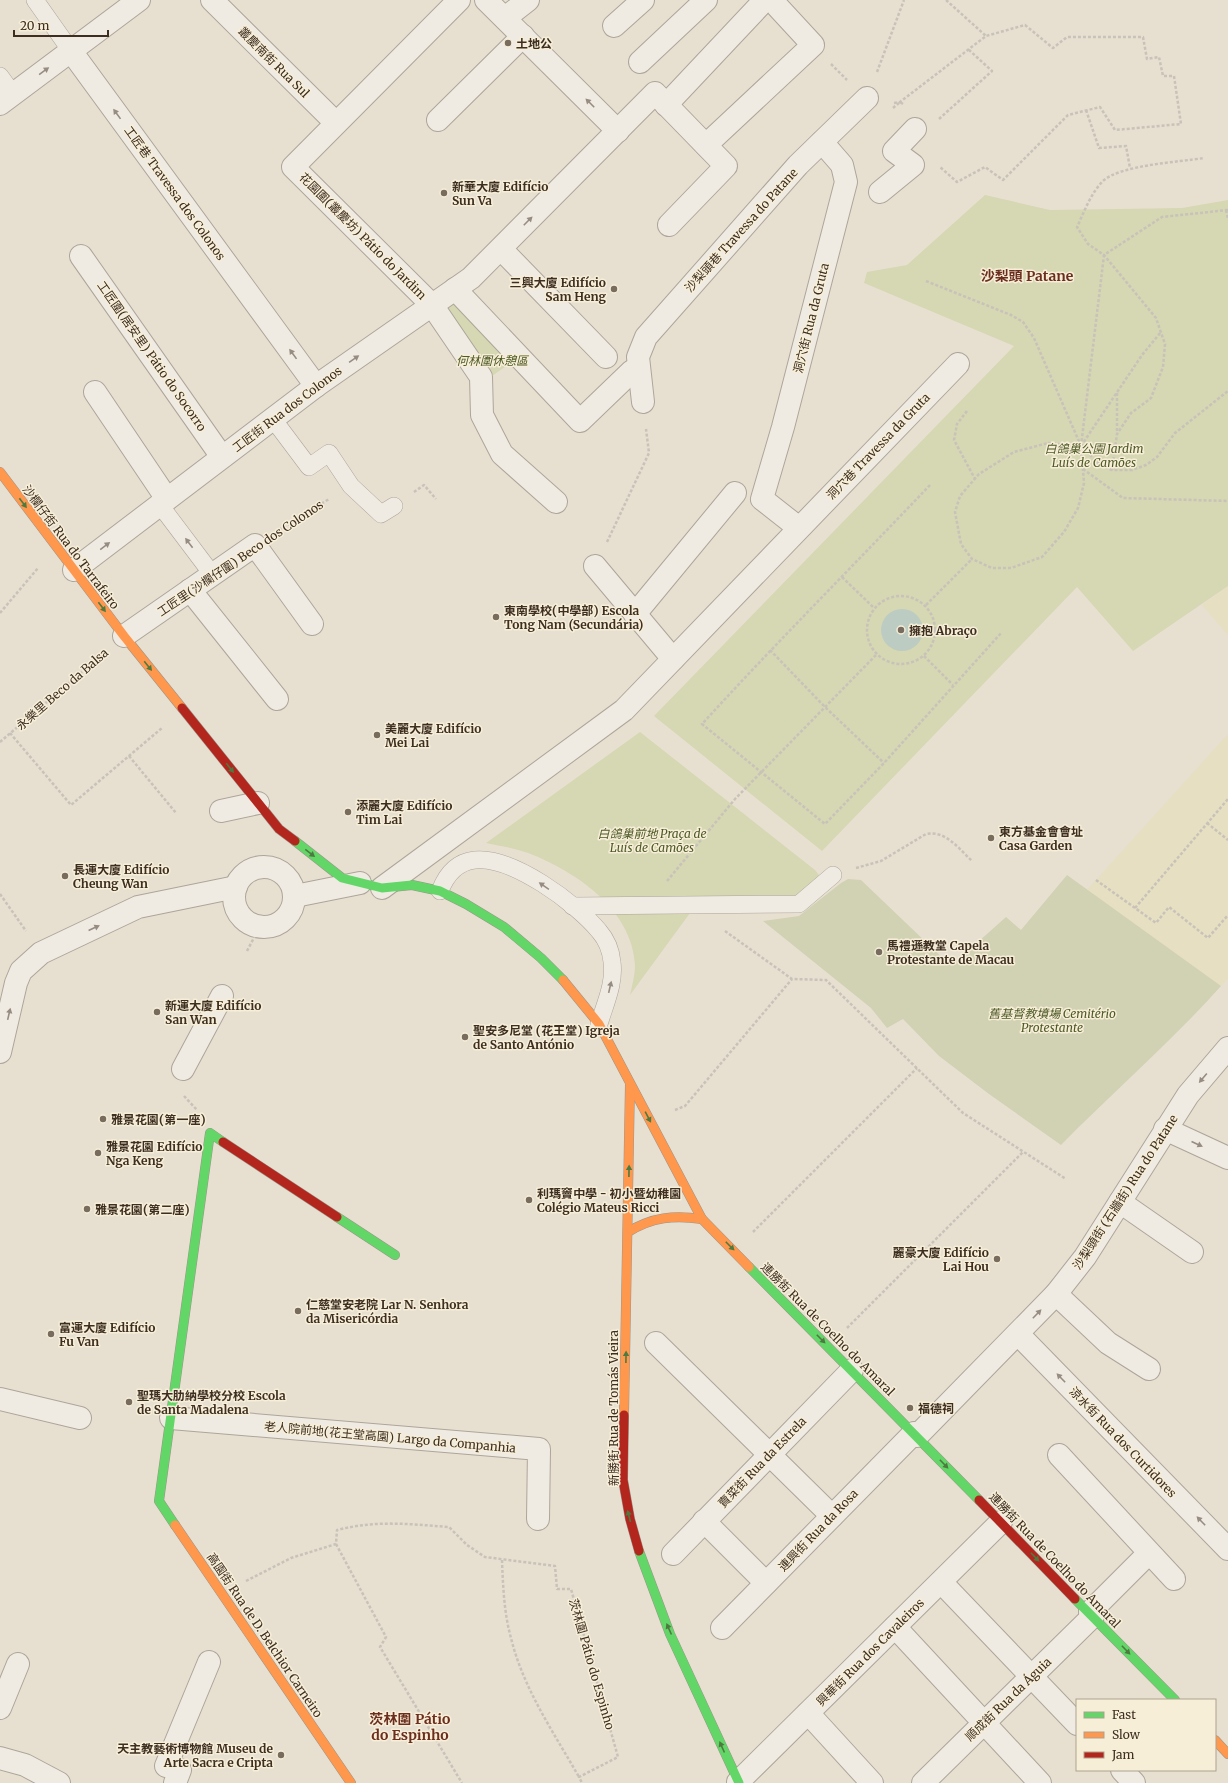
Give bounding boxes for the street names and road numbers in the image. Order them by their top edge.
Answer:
street label: 叢慶南街 Rua Sul [235,23,313,101]
street label: 工匠巷 Travessa dos Colonos [121,123,229,263]
street label: 沙梨頭巷 Travessa do Patane [681,165,801,295]
street label: 花園圍(叢慶坊) Pátio do Jardim [296,169,430,303]
street label: 洞穴街 Rua da Gruta [790,261,832,375]
street label: 工匠圍(居安里) Pátio do Socorro [94,278,210,434]
street label: 工匠街 Rua dos Colonos [229,363,345,455]
street label: 洞穴巷 Travessa da Gruta [823,389,933,502]
street label: 沙欄仔街 Rua do Tarrafeiro [19,482,123,612]
street label: 工匠里(沙欄仔圍) Beco dos Colonos [154,497,326,619]
street label: 永樂里 Beco da Balsa [13,645,112,733]
street label: 沙梨頭街 (石牆街) Rua do Patane [1069,1112,1181,1272]
street label: 連勝街 Rua de Coelho do Amaral [758,1259,898,1399]
street label: 新勝街 Rua de Tomás Vieira [606,1329,621,1486]
street label: 涼水街 Rua dos Curtidores [1066,1384,1180,1500]
street label: 賣菜街 Rua da Estrela [715,1413,810,1511]
street label: 老人院前地(花王堂高園) Largo da Companhia [264,1419,517,1456]
street label: 連興街 Rua da Rosa [775,1485,861,1574]
street label: 連勝街 Rua de Coelho do Amaral [986,1489,1124,1631]
street label: 高園街 Rua de D. Belchior Carneiro [204,1550,326,1720]
street label: 興華街 Rua dos Cavaleiros [813,1595,927,1709]
street label: 茨林圍 Pátio do Espinho [566,1597,618,1731]
street label: 順成街 Rua da Águia [962,1654,1055,1744]

